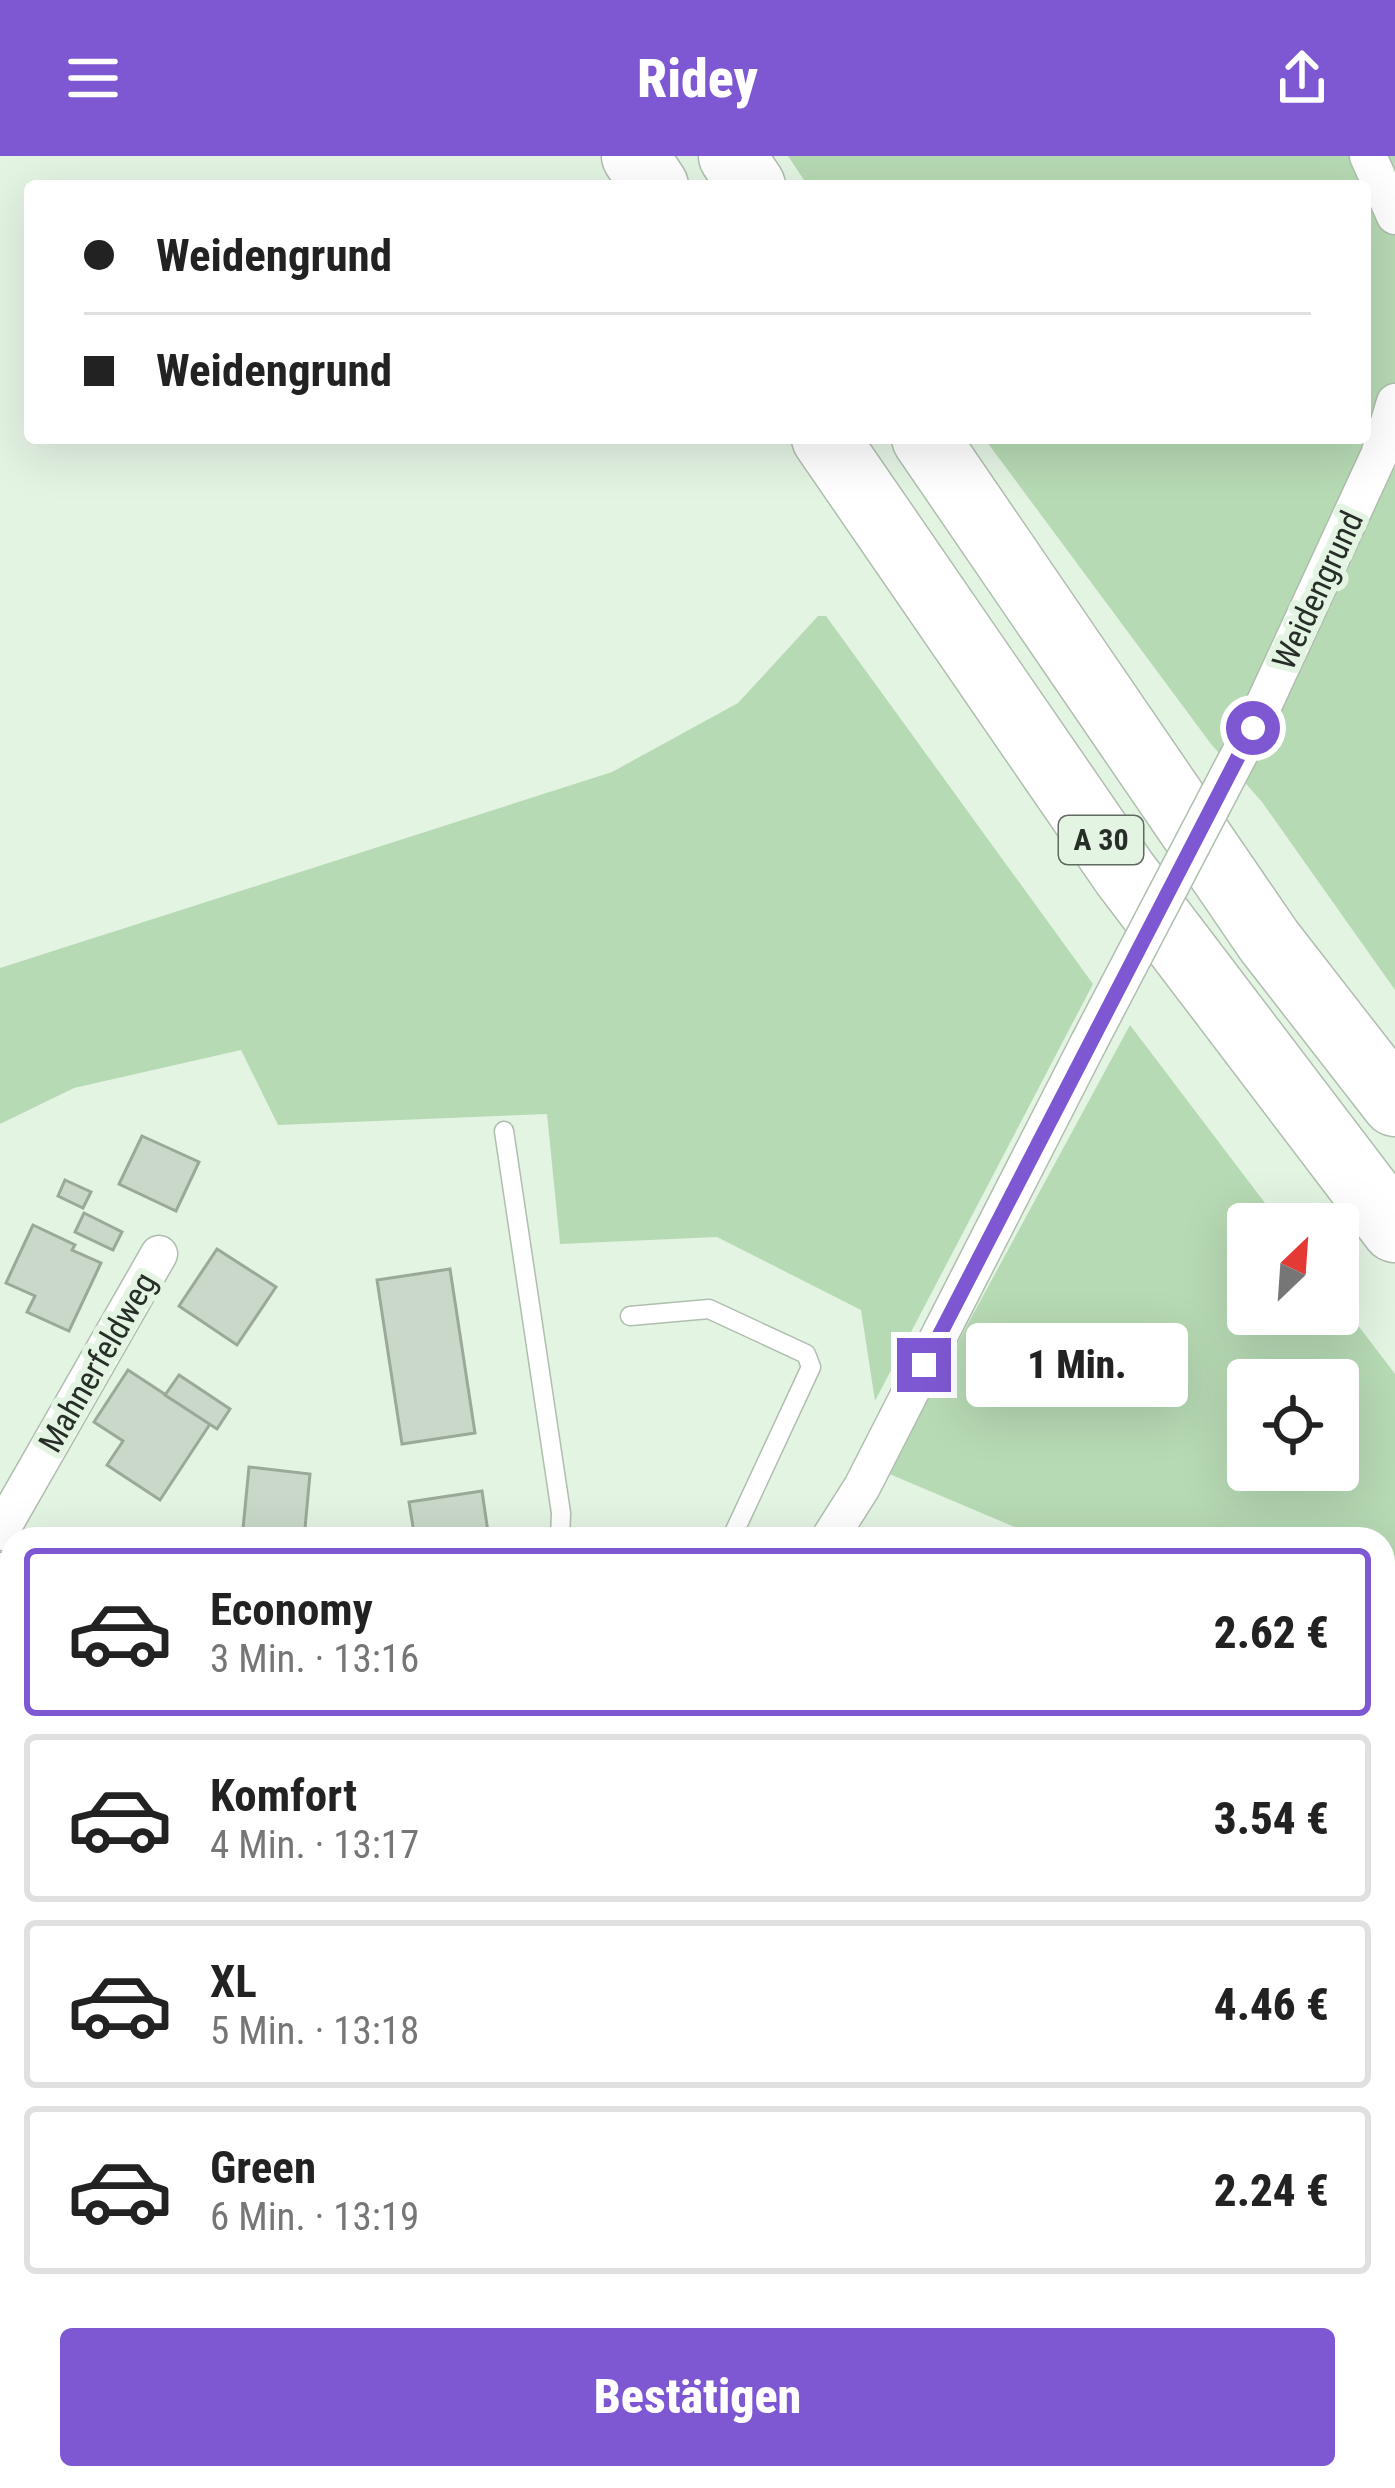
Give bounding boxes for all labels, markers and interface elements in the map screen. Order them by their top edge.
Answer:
icon: menu [60,45,126,111]
icon: share [1269,45,1335,111]
text: Ridey [637,47,758,110]
text: Weidengrund [156,229,392,282]
text: Weidengrund [156,344,392,397]
street label: Weidengrund [1264,505,1371,676]
route start [1226,701,1280,755]
road number: A 30 [1059,816,1143,864]
north arrow [1227,1203,1359,1335]
map controls [1227,1203,1359,1491]
street label: Mahnerfeldweg [30,1265,165,1459]
callout: 1 Min. [966,1323,1188,1407]
route end [897,1338,951,1392]
text: 1 Min. [1027,1342,1127,1388]
button: locate [1227,1359,1359,1491]
icon: car [66,1578,174,1686]
text: Economy [210,1583,373,1636]
text: 2.62 € [1214,1606,1329,1659]
text: 3 Min. · 13:16 [210,1636,419,1682]
icon: car [66,1764,174,1872]
text: Komfort [210,1769,357,1822]
text: 3.54 € [1214,1792,1329,1845]
text: 4 Min. · 13:17 [210,1822,419,1868]
icon: car [66,1950,174,2058]
text: XL [210,1955,257,2008]
text: 4.46 € [1214,1978,1329,2031]
text: 5 Min. · 13:18 [210,2008,419,2054]
icon: car [66,2136,174,2244]
text: Green [210,2141,316,2194]
text: 2.24 € [1214,2164,1329,2217]
text: 6 Min. · 13:19 [210,2194,419,2240]
button: Bestätigen [60,2328,1335,2466]

